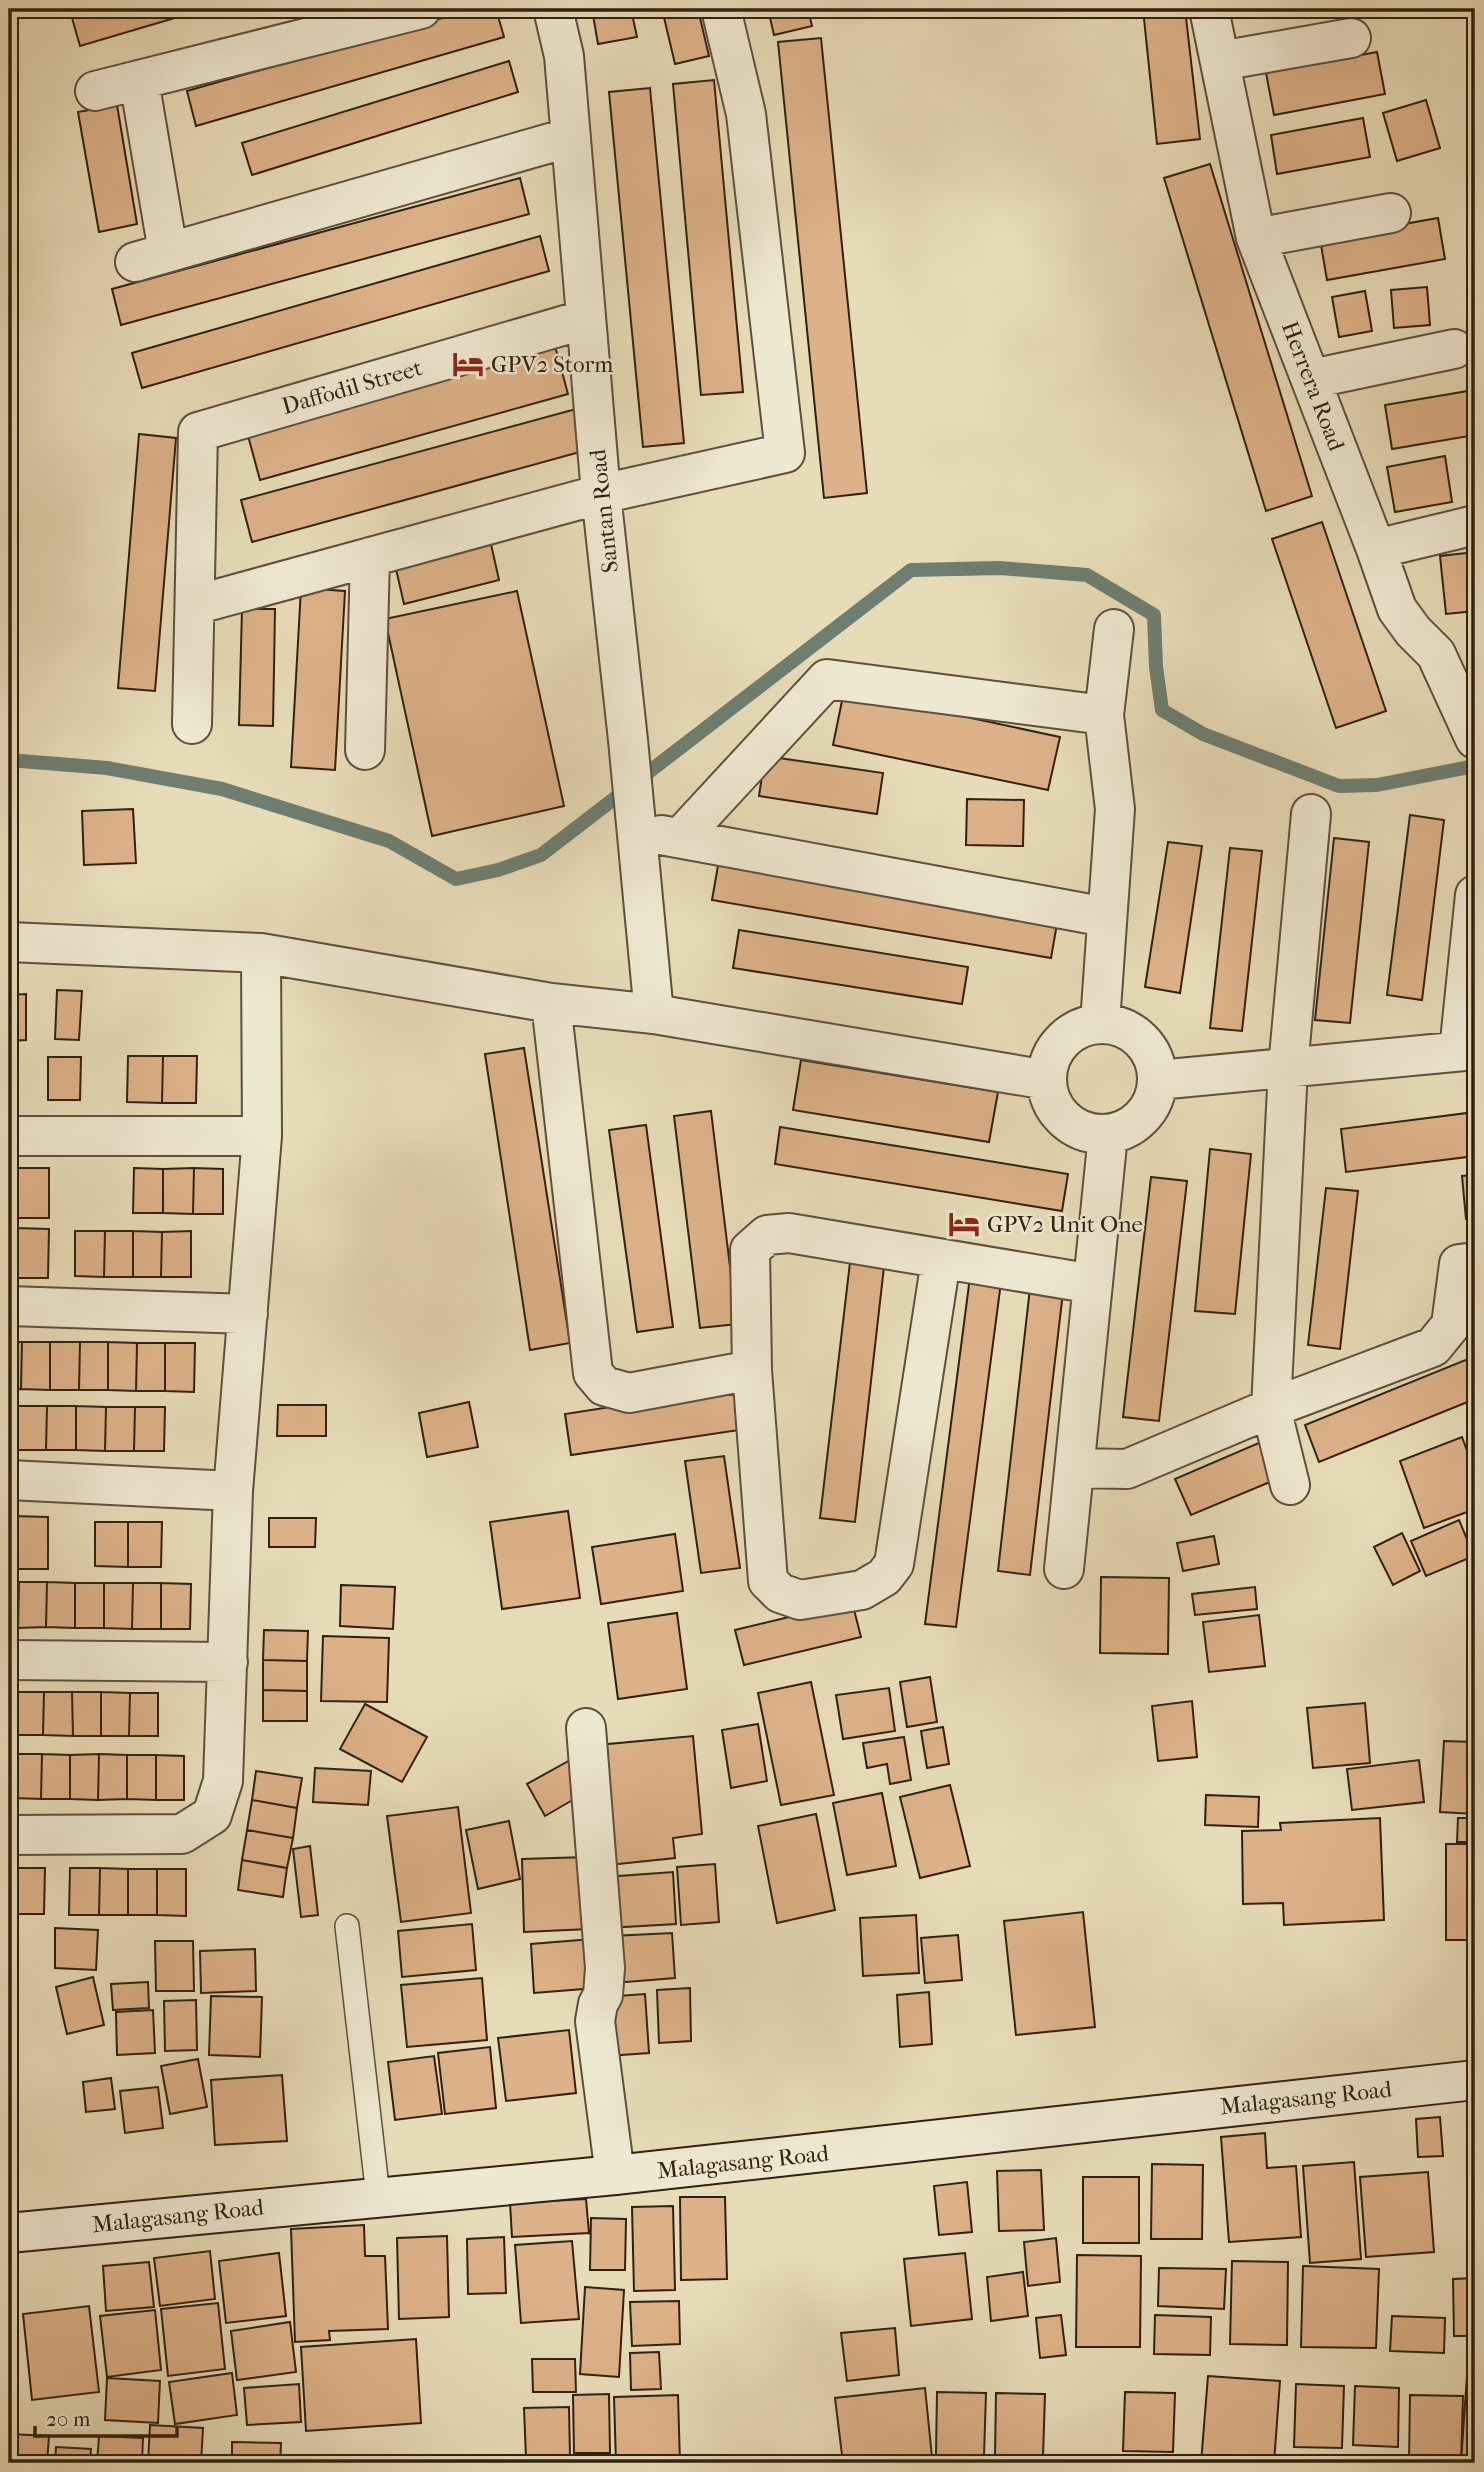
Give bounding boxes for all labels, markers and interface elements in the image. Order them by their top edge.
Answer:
street label: Herrera Road [1276,317,1350,455]
hotel icon: GPV2 Storm [451,347,485,381]
place label: GPV2 Storm [491,351,613,378]
street label: Daffodil Street [279,354,425,420]
street label: Santan Road [584,447,624,574]
hotel icon: GPV2 Unit One [947,1207,981,1241]
place label: GPV2 Unit One [987,1211,1143,1238]
street label: Malagasang Road [1219,2076,1394,2120]
street label: Malagasang Road [656,2140,831,2184]
street label: Malagasang Road [91,2194,266,2238]
scale bar [35,2395,177,2439]
text: 20 m [46,2407,91,2431]

